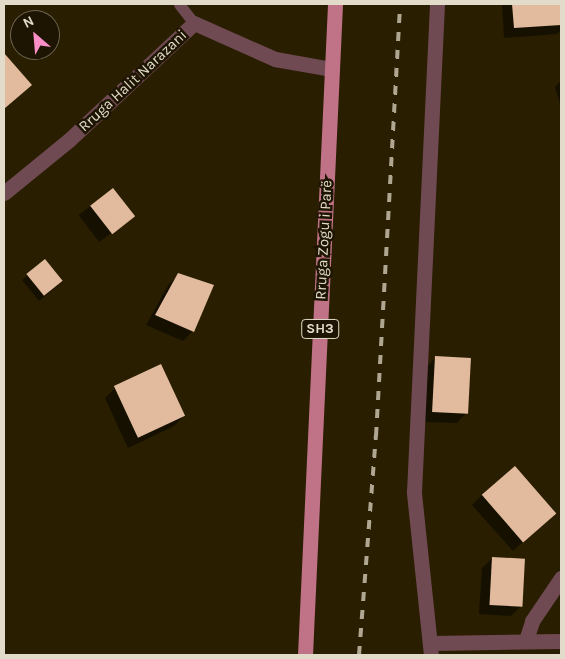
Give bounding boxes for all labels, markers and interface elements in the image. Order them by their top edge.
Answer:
north arrow [10,10,60,60]
text: N [20,12,37,32]
street label: Rruga Halit Narazani [75,26,191,136]
street label: Rruga Zogu i Parë [312,180,336,300]
road number: SH3 [300,318,340,340]

